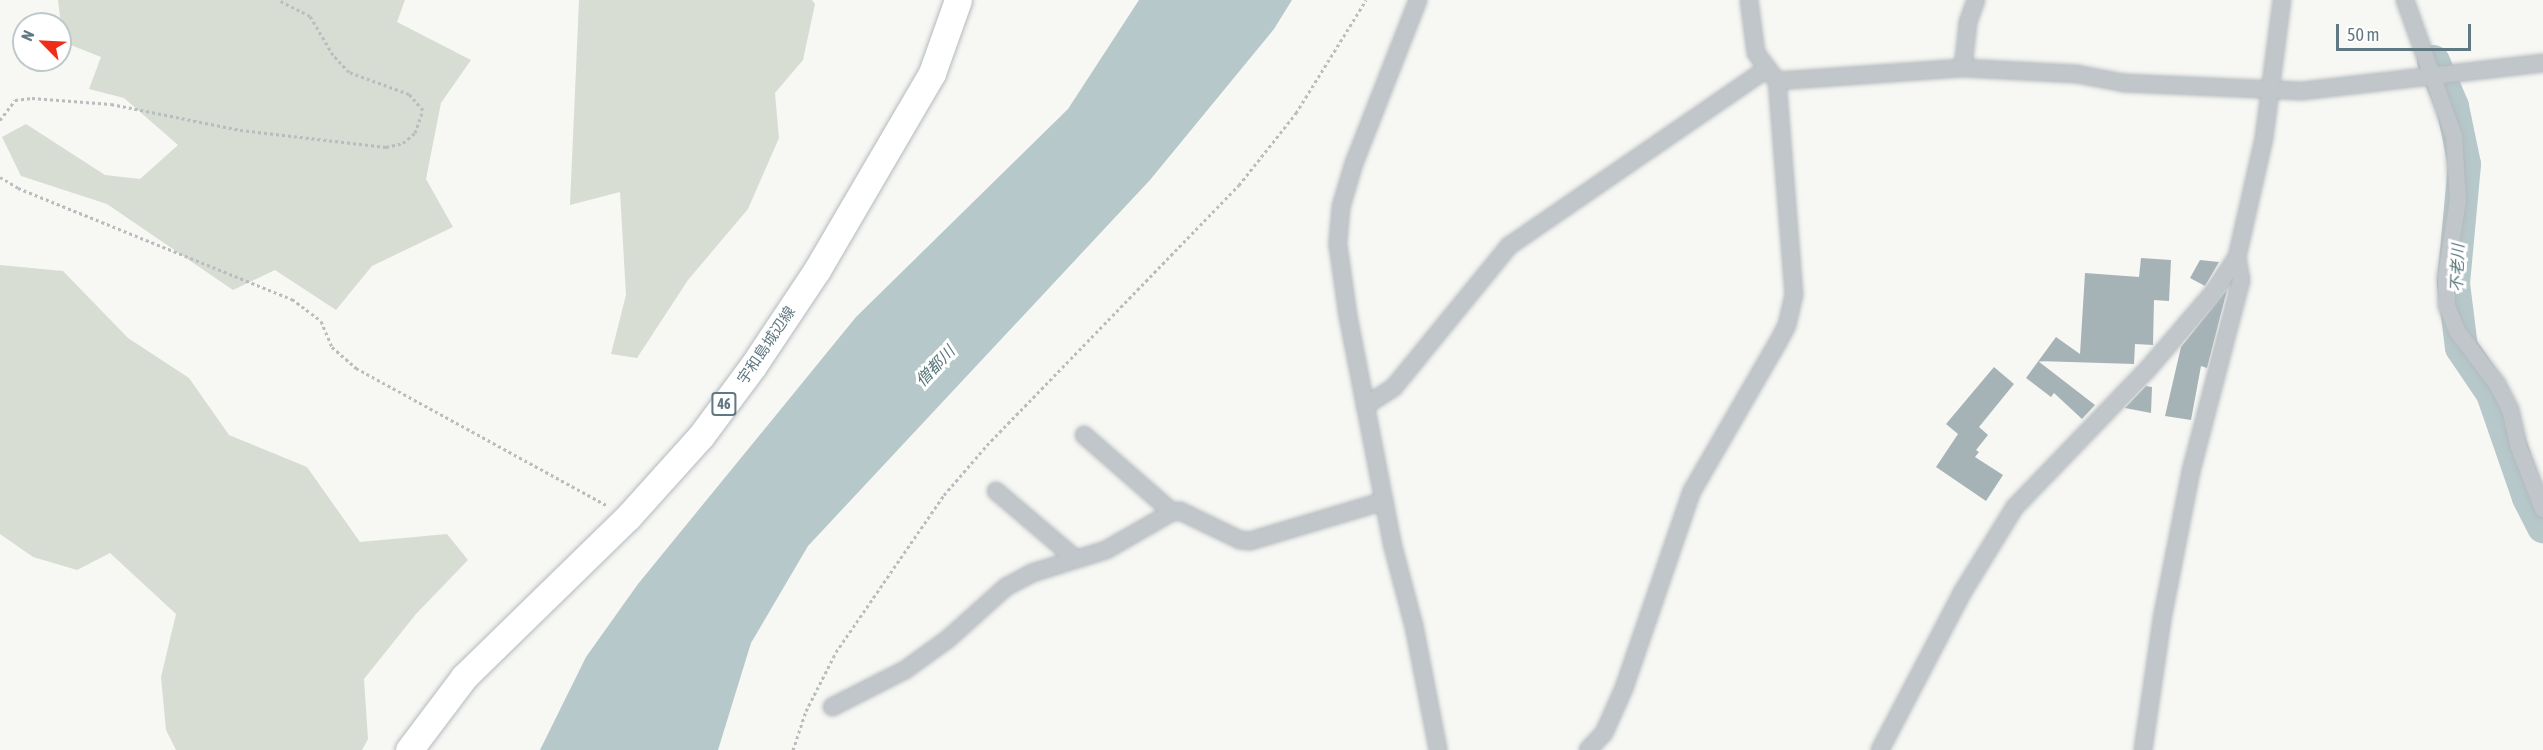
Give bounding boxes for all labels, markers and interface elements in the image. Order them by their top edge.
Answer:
north arrow [12,12,72,72]
scale bar [2339,12,2474,50]
text: 50 m [2347,24,2379,45]
text: N [17,28,38,43]
water label: 不老川 [2447,244,2467,292]
street label: 宇和島城辺線 [733,303,799,387]
water label: 僧都川 [912,342,958,390]
road number: 46 [710,393,738,415]

